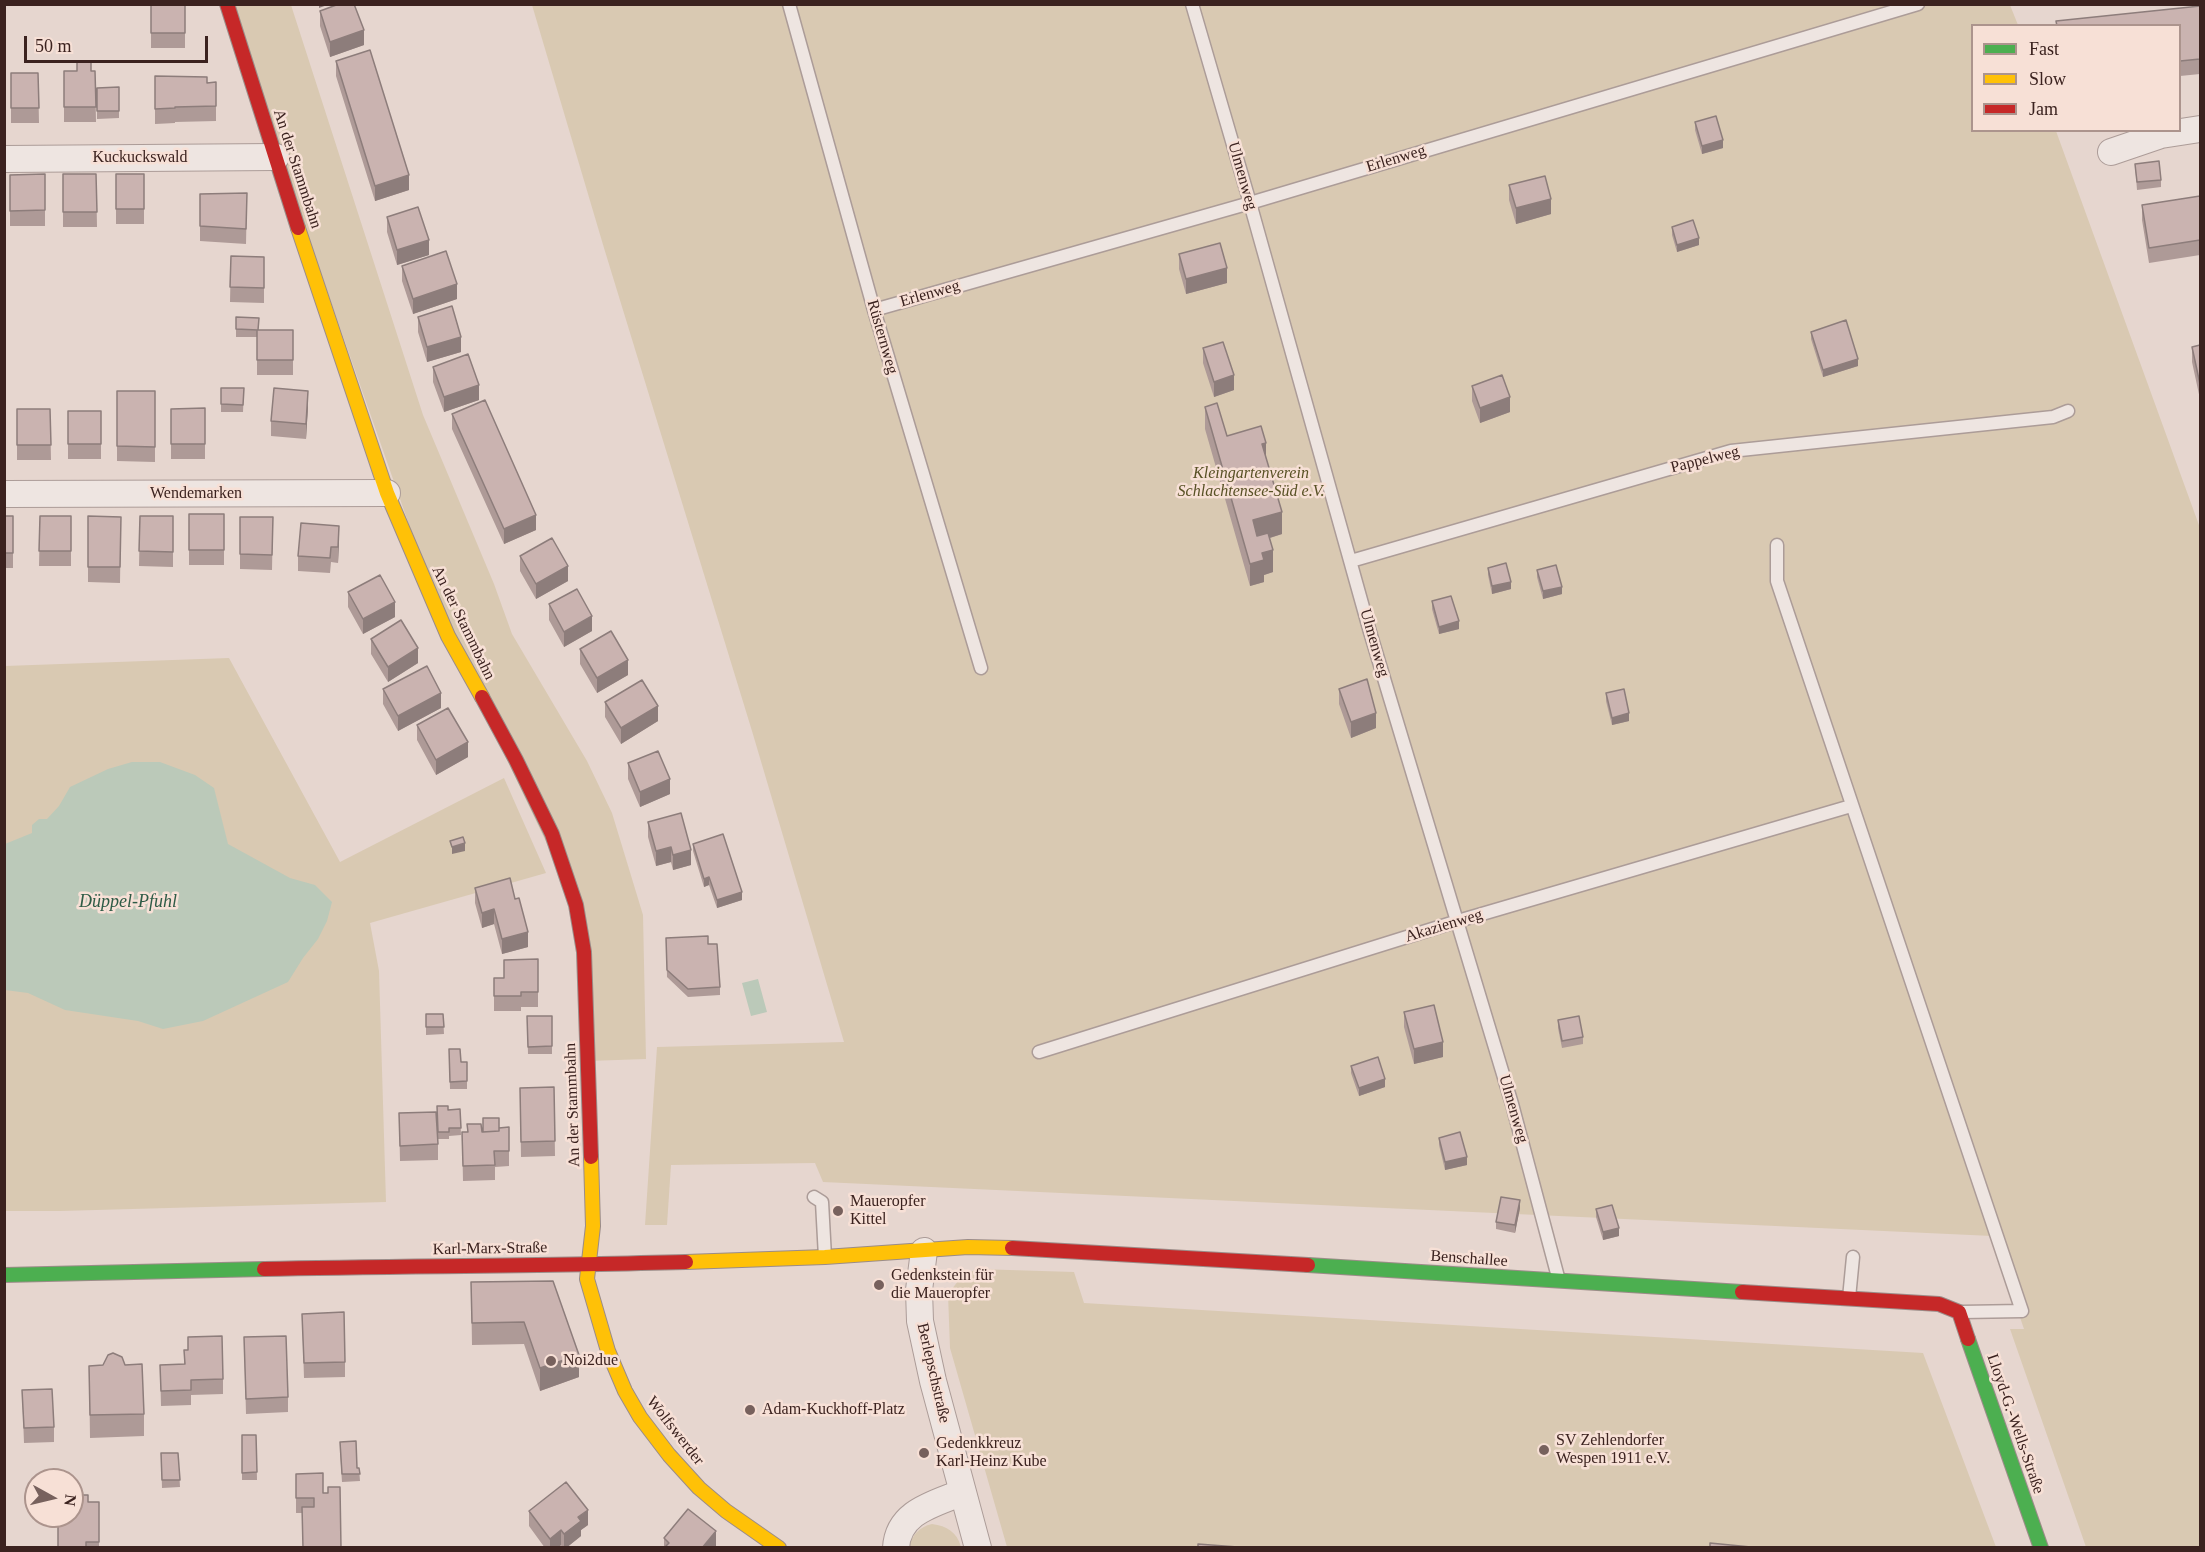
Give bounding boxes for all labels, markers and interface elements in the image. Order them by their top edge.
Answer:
scale bar [27,24,212,62]
legend [1971,24,2181,132]
text: 50 m [35,36,72,56]
text: Fast [2029,39,2059,59]
text: Slow [2029,69,2066,89]
text: Jam [2029,99,2058,119]
street label: An der Stammbahn [269,107,325,231]
street label: Ulmenweg [1223,140,1261,212]
street label: Erlenweg [1364,141,1428,177]
street label: Kuckuckswald [92,148,188,168]
street label: Erlenweg [898,276,962,312]
street label: Rüsternweg [862,298,902,376]
street label: Pappelweg [1669,442,1741,478]
park label: Kleingartenverein Schlachtensee-Süd e.V. [1178,464,1324,502]
street label: Wendemarken [150,484,242,504]
street label: An der Stammbahn [427,563,499,683]
street label: Ulmenweg [1355,607,1393,679]
water label: Düppel-Pfuhl [79,891,177,913]
street label: Akazienweg [1403,905,1485,947]
street label: An der Stammbahn [561,1042,585,1168]
street label: Ulmenweg [1494,1073,1532,1145]
place label: Maueropfer Kittel [850,1192,926,1230]
marker: Maueropfer Kittel [831,1204,845,1218]
street label: Karl-Marx-Straße [433,1238,547,1260]
street label: Benschallee [1430,1247,1508,1271]
place label: Gedenkstein für die Maueropfer [891,1266,994,1304]
marker: Gedenkstein für die Maueropfer [872,1278,886,1292]
street label: Berlepschstraße [912,1321,954,1425]
place label: Noi2due [563,1351,618,1371]
street label: Lloyd-G.-Wells-Straße [1982,1352,2048,1496]
marker: Noi2due [544,1354,558,1368]
street label: Wolfswerder [642,1393,708,1469]
place label: Adam-Kuckhoff-Platz [762,1400,905,1420]
marker: Adam-Kuckhoff-Platz [743,1403,757,1417]
place label: SV Zehlendorfer Wespen 1911 e.V. [1556,1431,1670,1469]
place label: Gedenkkreuz Karl-Heinz Kube [936,1434,1047,1472]
marker: SV Zehlendorfer Wespen 1911 e.V. [1537,1443,1551,1457]
marker: Gedenkkreuz Karl-Heinz Kube [917,1446,931,1460]
north arrow [24,1468,84,1528]
text: N [61,1493,80,1507]

